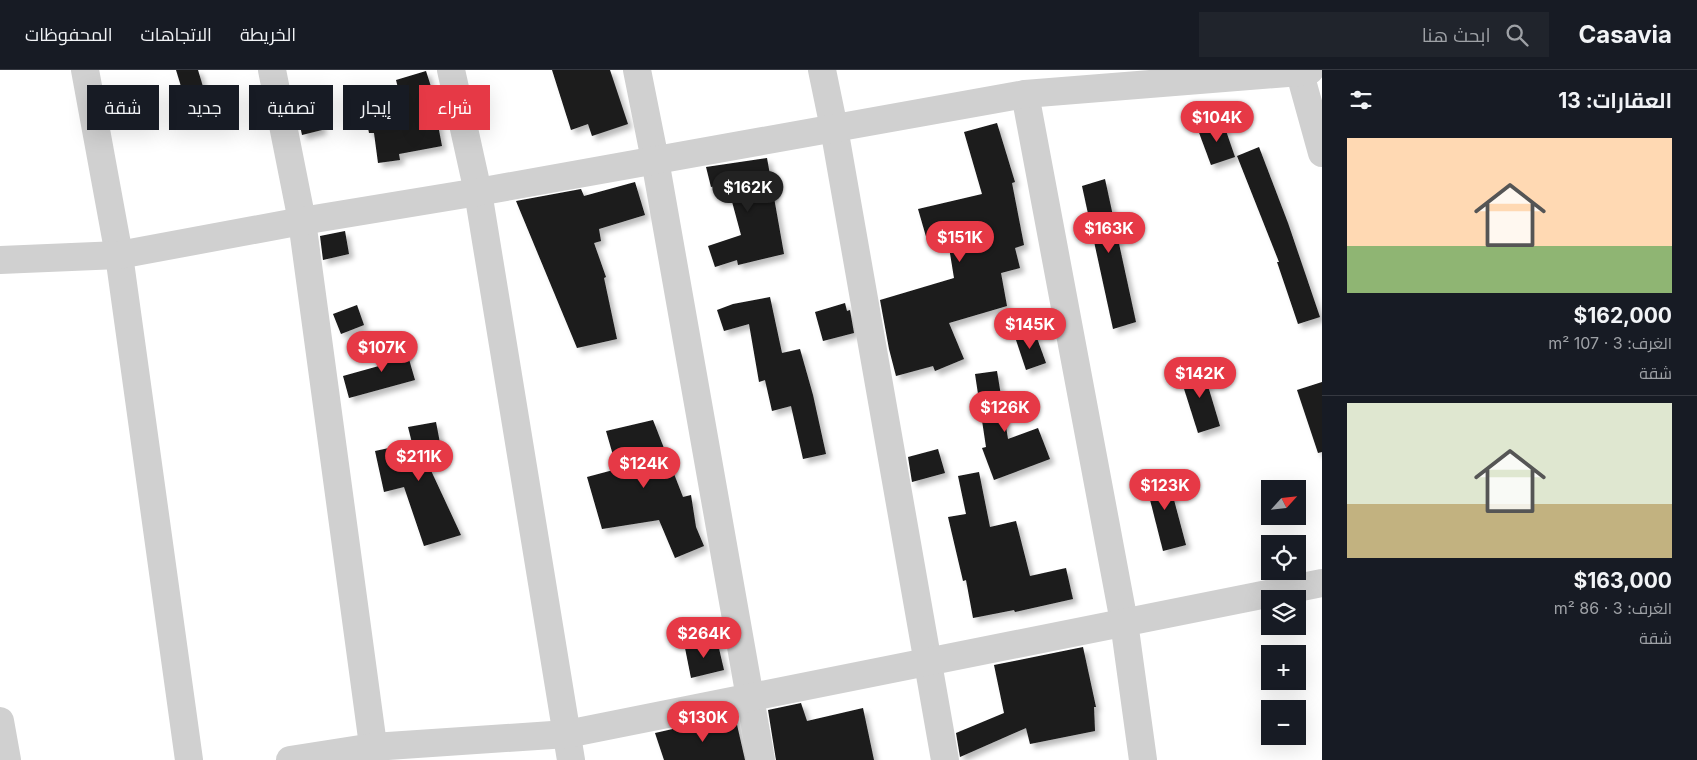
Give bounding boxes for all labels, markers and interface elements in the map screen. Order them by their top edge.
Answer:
search box [1199,12,1549,57]
text: Casavia [1579,20,1672,49]
icon: search [1503,21,1531,49]
text: المحفوظات [25,24,113,45]
text: الاتجاهات [141,24,212,45]
text: الخريطة [240,24,296,45]
text: ابحث هنا [1422,24,1491,47]
chip: شقة [87,85,159,130]
chip: جديد [169,85,239,130]
chip: تصفية [249,85,333,130]
chip: إيجار [343,85,409,130]
chip: شراء [419,85,490,130]
icon: filters [1347,86,1375,114]
text: العقارات: 13 [1558,88,1672,113]
pin: $104K [1182,100,1252,143]
text: $104K [1192,107,1242,127]
pin: $162K [713,170,783,213]
icon: home [1465,170,1555,260]
text: $162K [723,177,773,197]
pin: $163K [1074,212,1144,254]
text: $163K [1084,218,1134,238]
pin: $151K [925,220,995,263]
text: $151K [937,227,983,247]
text: $162,000 [1573,303,1672,328]
pin: $145K [995,308,1065,350]
text: $145K [1005,314,1055,334]
pin: $107K [347,330,417,373]
text: الغرف: 3 · 107 m² [1548,333,1672,353]
text: $107K [358,337,406,357]
pin: $142K [1165,356,1235,399]
text: $142K [1175,363,1225,383]
text: شقة [1639,363,1672,383]
pin: $126K [970,390,1040,433]
text: $126K [980,397,1030,417]
icon: home [1465,436,1555,526]
pin: $211K [384,440,454,482]
text: $211K [396,446,442,466]
pin: $124K [609,446,679,489]
text: $124K [619,453,669,473]
pin: $123K [1130,468,1200,511]
text: $123K [1140,475,1190,495]
north arrow [1261,480,1306,525]
map controls [1261,480,1306,745]
button: locate [1261,535,1306,580]
text: $163,000 [1574,568,1672,593]
button: layers [1261,590,1306,635]
text: الغرف: 3 · 86 m² [1554,598,1672,618]
pin: $264K [669,616,739,659]
text: $264K [677,623,731,643]
text: شقة [1639,628,1672,648]
button: + [1261,645,1306,690]
pin: $130K [668,700,738,743]
button: − [1261,700,1306,745]
text: $130K [678,707,728,727]

